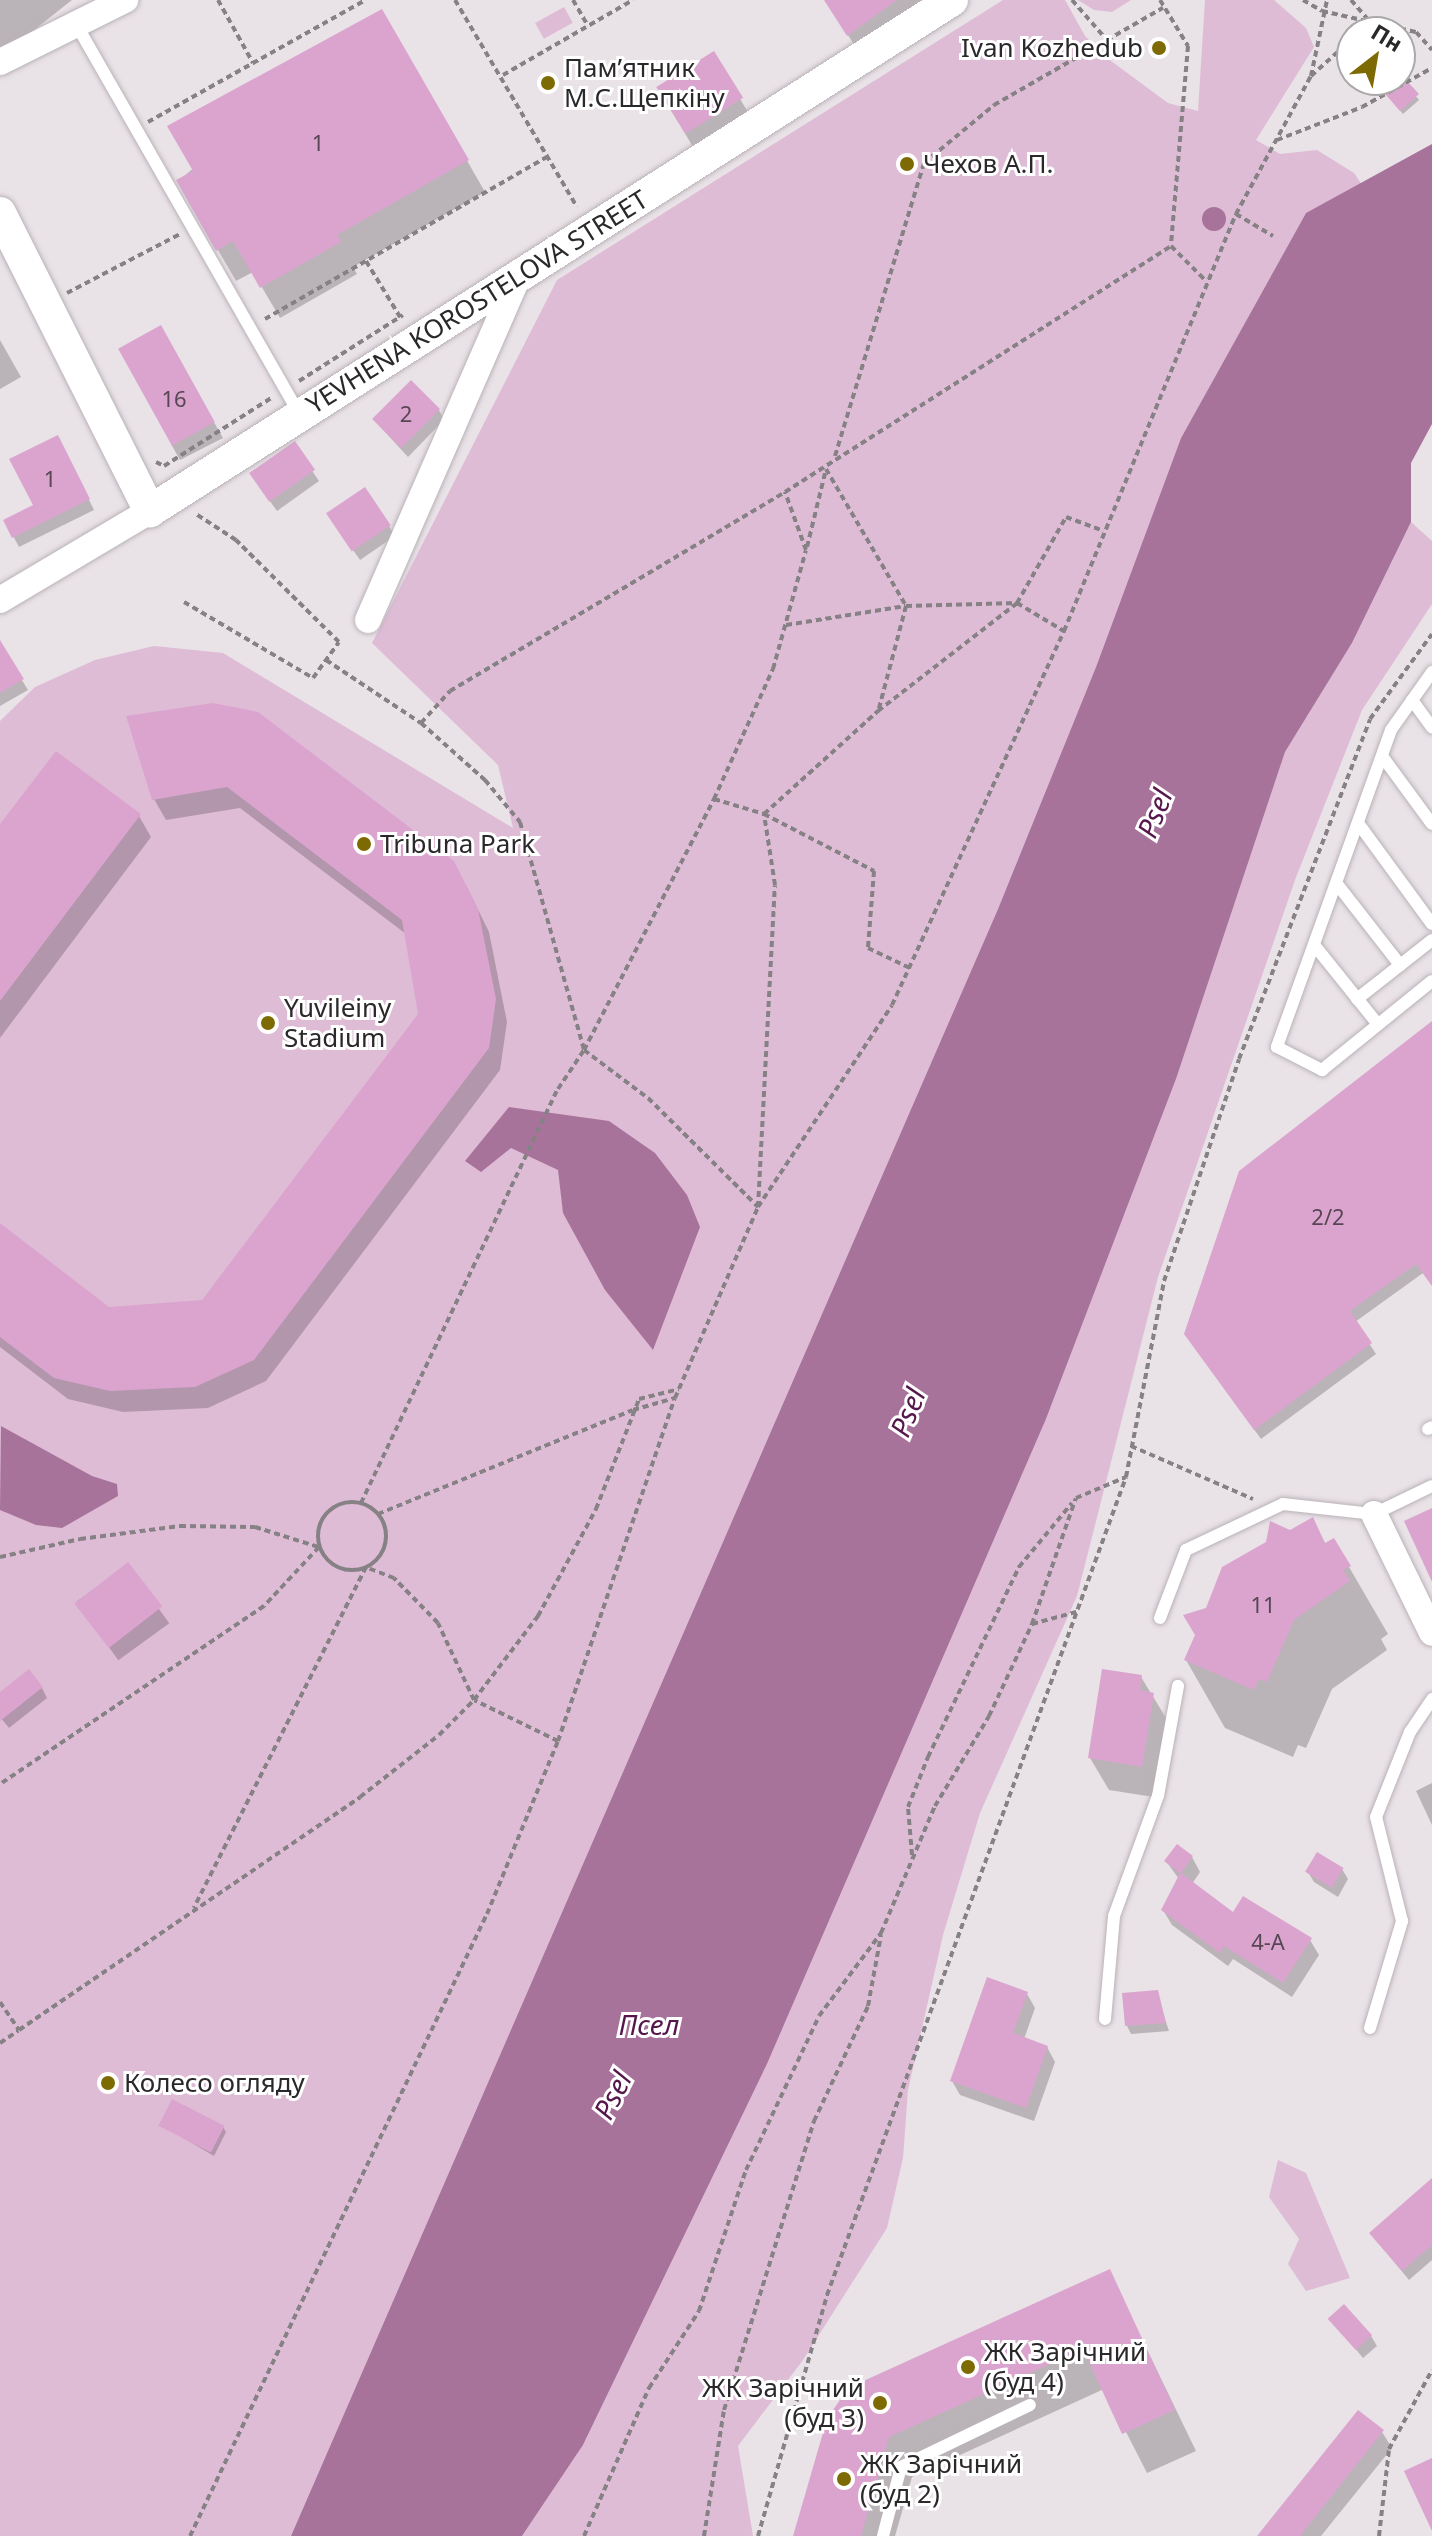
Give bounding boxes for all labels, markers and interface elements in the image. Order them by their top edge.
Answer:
north arrow [1336,16,1416,96]
text: Пн [1366,16,1408,58]
place label: Ivan Kozhedub [961,32,1143,64]
marker: Ivan Kozhedub [1150,39,1168,57]
place label: Пам’ятник М.С.Щепкіну [564,52,725,114]
marker: Пам’ятник М.С.Щепкіну [539,74,557,92]
house number: 1 [312,130,324,156]
place label: Чехов А.П. [923,148,1054,180]
marker: Чехов А.П. [898,155,916,173]
street label: YEVHENA KOROSTELOVA STREET [301,184,653,420]
house number: 16 [161,386,187,412]
house number: 2 [400,401,412,427]
house number: 1 [44,466,56,492]
water label: Psel [1129,784,1179,842]
place label: Tribuna Park [380,828,535,860]
marker: Tribuna Park [355,835,373,853]
place label: Yuvileiny Stadium [284,992,391,1054]
marker: Yuvileiny Stadium [259,1014,277,1032]
house number: 2/2 [1311,1204,1345,1230]
water label: Psel [882,1383,932,1441]
house number: 11 [1250,1592,1276,1618]
house number: 4-А [1251,1929,1285,1955]
water label: Псел [619,2007,679,2041]
water label: Psel [586,2065,638,2125]
place label: Колесо огляду [124,2067,305,2099]
marker: Колесо огляду [99,2074,117,2092]
place label: ЖК Зарічний (буд 4) [984,2336,1146,2398]
marker: ЖК Зарічний (буд 4) [959,2358,977,2376]
place label: ЖК Зарічний (буд 3) [702,2372,864,2434]
marker: ЖК Зарічний (буд 3) [871,2394,889,2412]
place label: ЖК Зарічний (буд 2) [860,2448,1022,2510]
marker: ЖК Зарічний (буд 2) [835,2470,853,2488]

